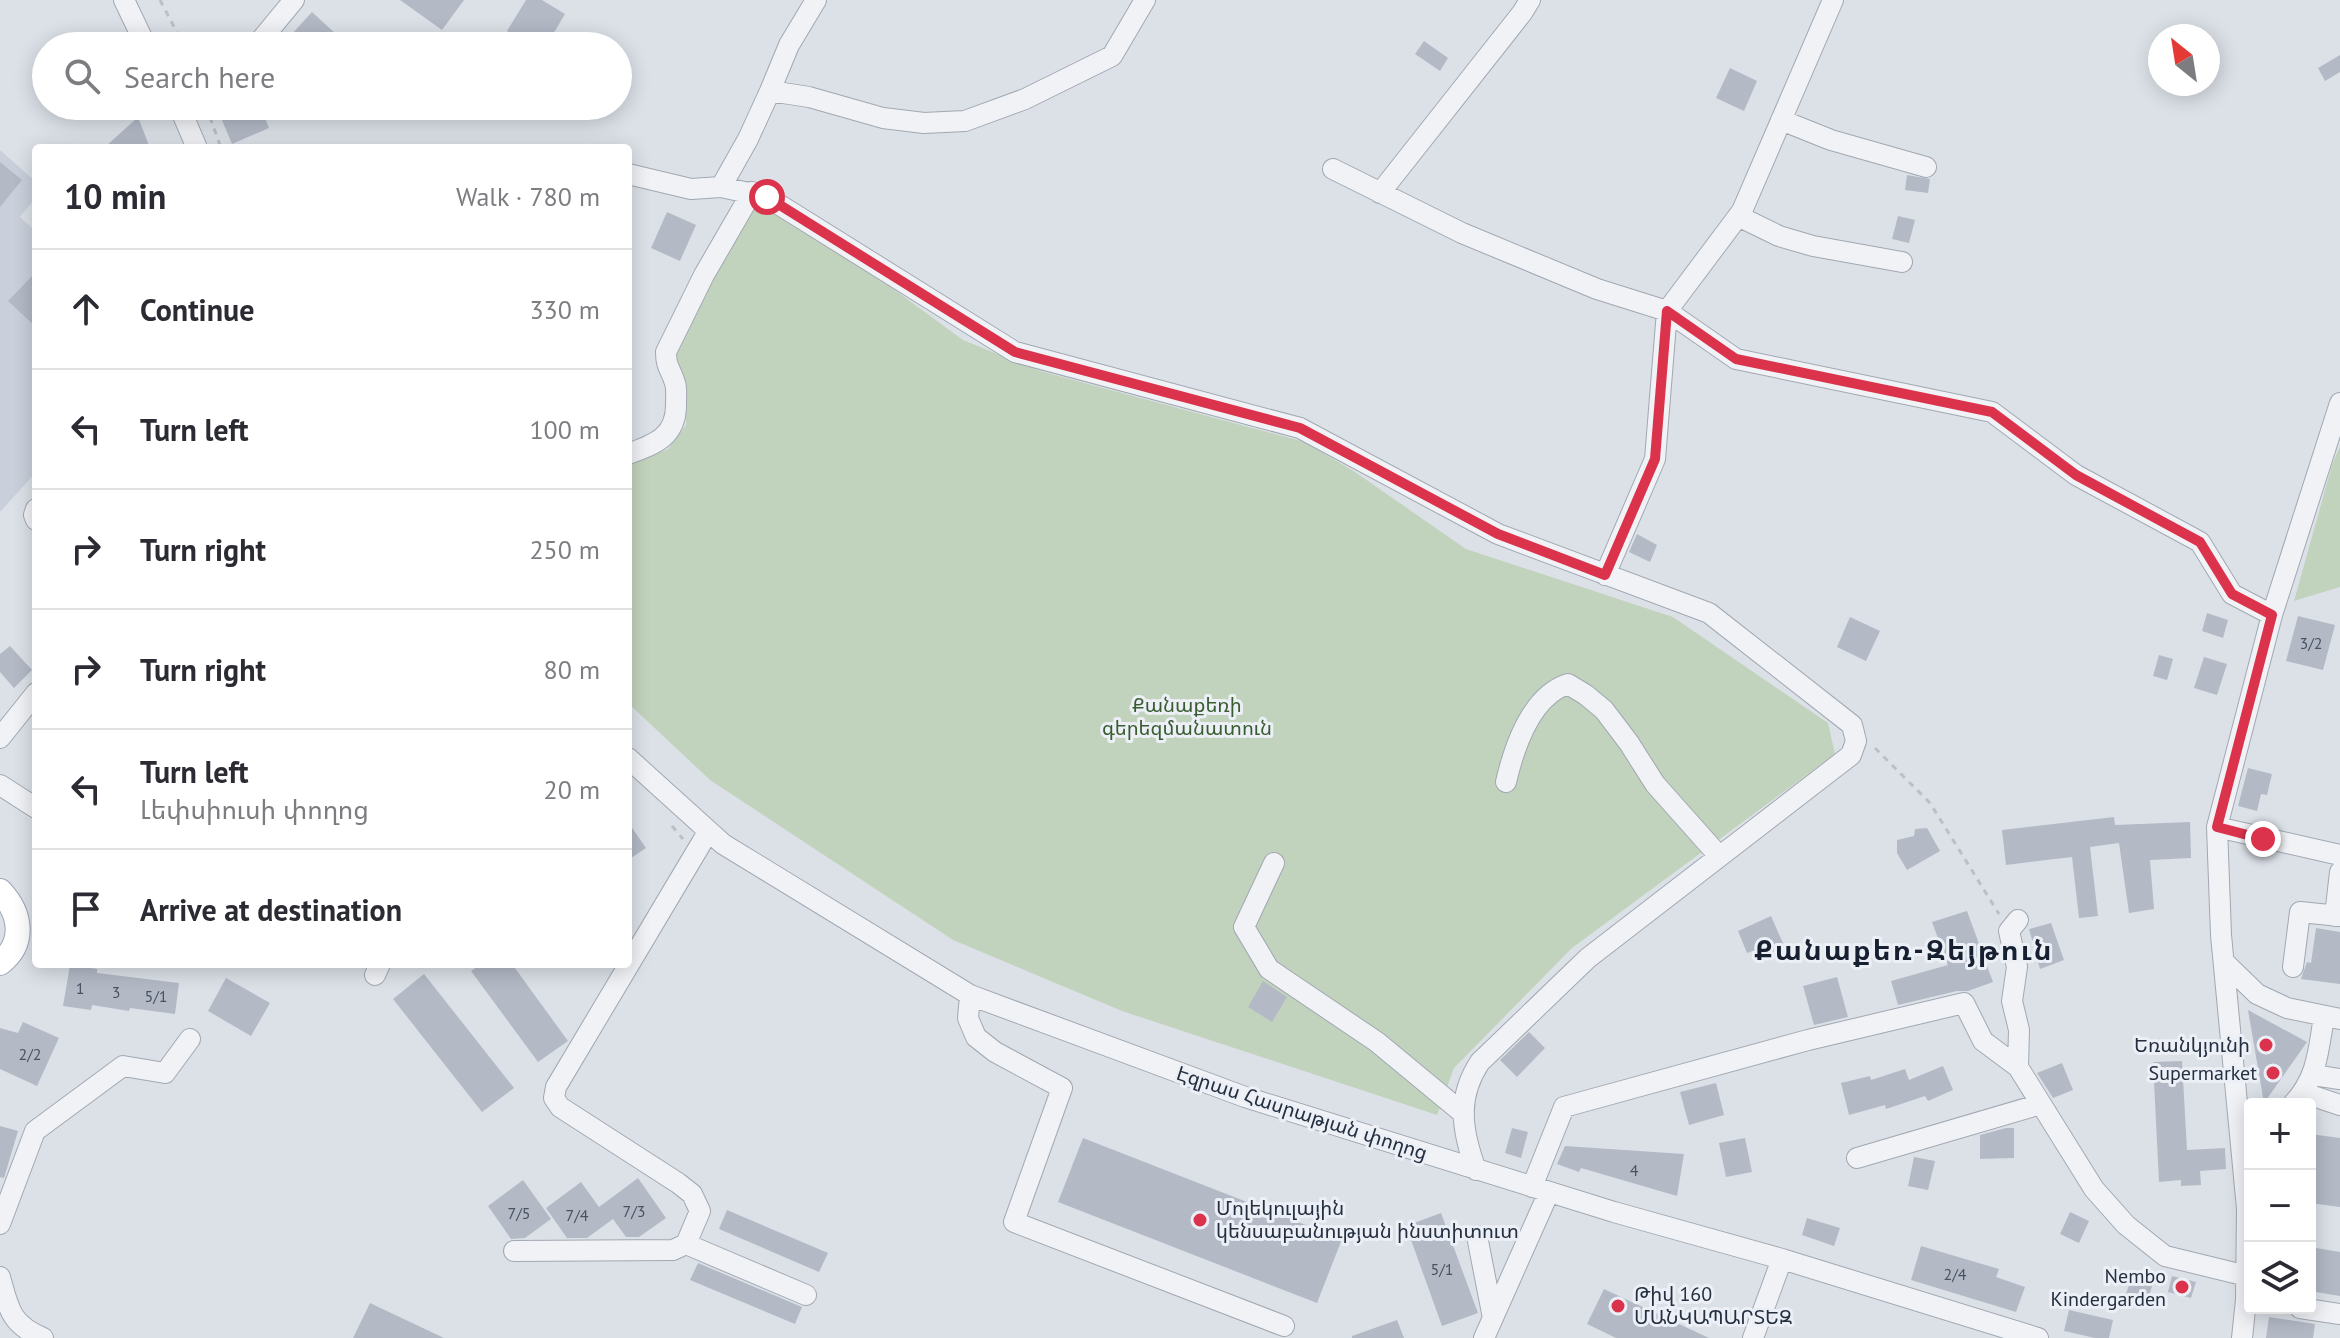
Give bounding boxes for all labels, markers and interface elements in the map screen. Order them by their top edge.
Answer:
north arrow [2148,24,2220,96]
search box [32,32,632,120]
icon: search [60,54,104,98]
text: Search here [124,57,275,96]
text: 10 min [64,174,166,218]
route start [749,179,785,215]
text: Walk · 780 m [456,180,600,213]
icon: ahead [64,287,108,331]
text: Continue [140,290,254,329]
text: 330 m [529,293,600,326]
icon: left [64,407,108,451]
text: Turn left [140,410,248,449]
text: 100 m [529,413,600,446]
icon: right [64,527,108,571]
text: Turn right [140,530,266,569]
text: 250 m [529,533,600,566]
house number: 3/2 [2299,633,2323,653]
icon: right [64,647,108,691]
text: Turn right [140,650,266,689]
text: 80 m [544,653,600,686]
park label: Քանաքեռի գերեզմանատուն [1102,692,1272,741]
text: Turn left [140,752,248,791]
icon: left [64,767,108,811]
text: 20 m [544,773,600,806]
text: Լեփսիուսի փողոց [140,793,369,826]
route end [2245,821,2281,857]
icon: arrive [64,887,108,931]
text: Arrive at destination [140,890,402,929]
district label: Քանաքեռ-Զեյթուն [1754,931,2054,968]
house number: 1 [76,978,84,998]
house number: 3 [112,982,120,1002]
house number: 5/1 [144,986,168,1006]
place label: Եռանկյունի [2134,1032,2250,1058]
marker: Եռանկյունի [2257,1036,2275,1054]
house number: 2/2 [18,1044,42,1064]
street label: Էզրաս Հասրաթյան փողոց [1173,1060,1431,1166]
place label: Supermarket [2149,1060,2257,1086]
marker: Supermarket [2264,1064,2282,1082]
map controls [2244,1098,2316,1314]
button: + [2244,1098,2316,1170]
house number: 4 [1630,1160,1639,1180]
button: − [2244,1170,2316,1242]
place label: Մոլեկուլային կենսաբանության ինստիտուտ [1216,1195,1519,1244]
house number: 7/3 [622,1201,646,1221]
house number: 7/5 [507,1203,531,1223]
house number: 7/4 [565,1205,589,1225]
marker: Մոլեկուլային կենսաբանության ինստիտուտ [1191,1211,1209,1229]
button: layers [2244,1242,2316,1314]
house number: 5/1 [1430,1259,1454,1279]
place label: Nembo Kindergarden [2050,1263,2166,1312]
house number: 2/4 [1943,1264,1967,1284]
marker: Nembo Kindergarden [2173,1278,2191,1296]
place label: Թիվ 160 ՄԱՆԿԱՊԱՐՏԵԶ [1634,1281,1792,1330]
marker: Թիվ 160 ՄԱՆԿԱՊԱՐՏԵԶ [1609,1297,1627,1315]

